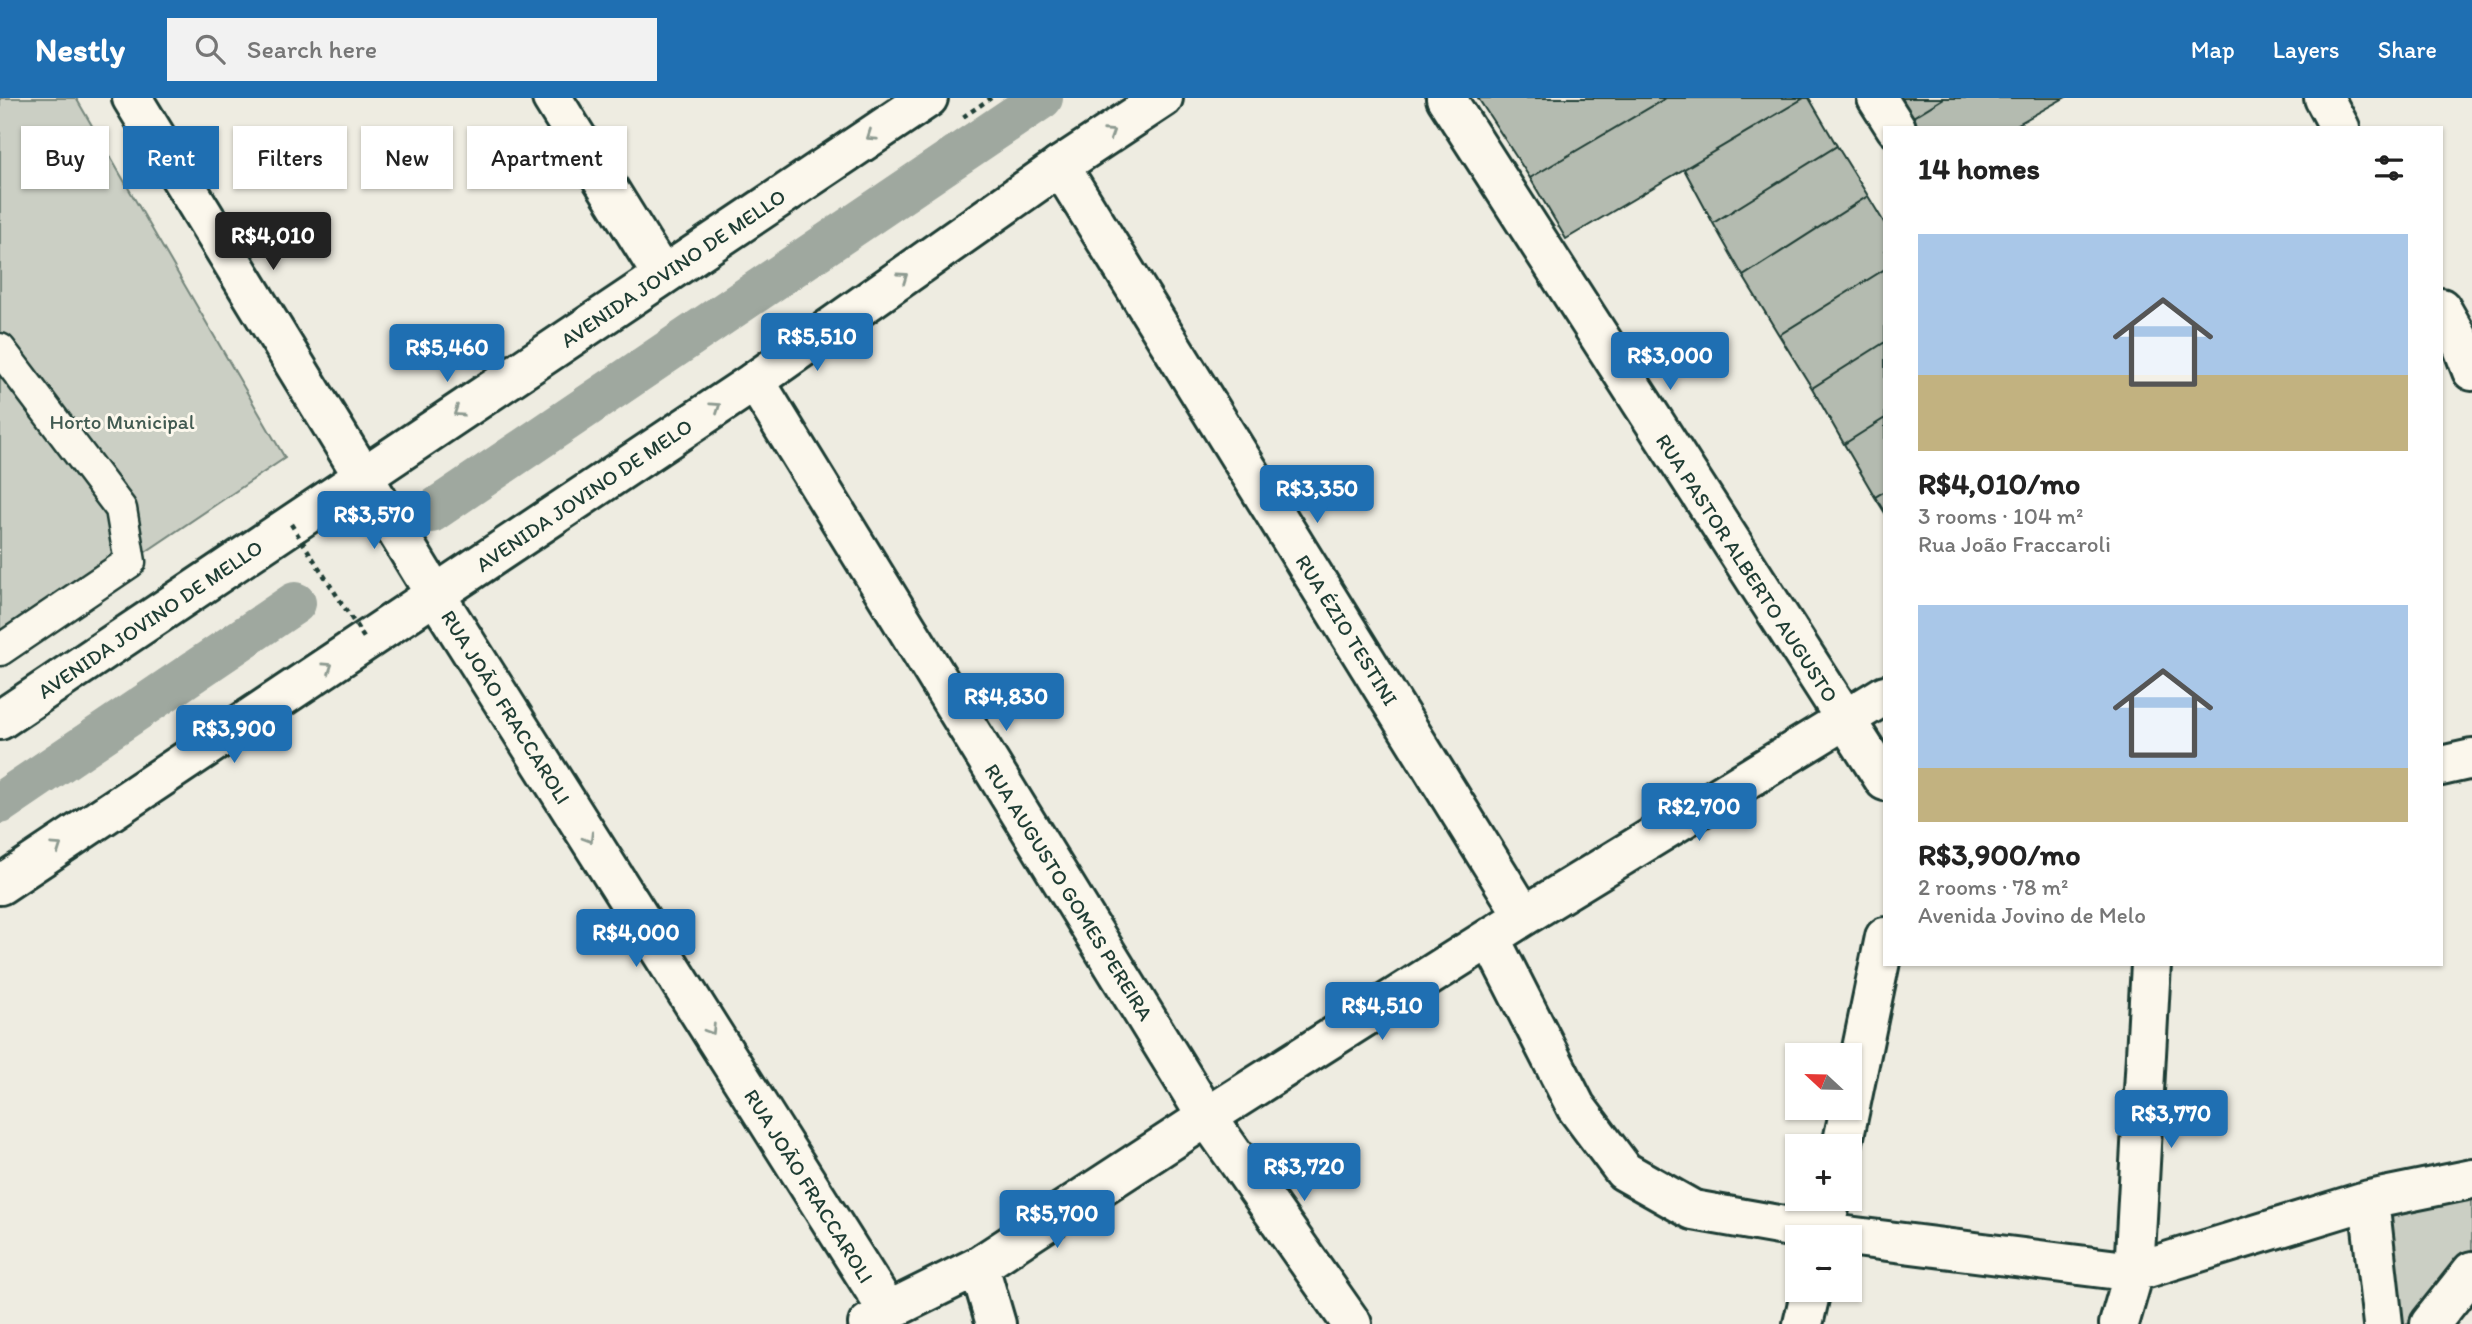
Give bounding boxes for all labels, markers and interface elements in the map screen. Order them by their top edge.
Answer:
search box [167,18,657,81]
text: Nestly [35,30,125,69]
icon: search [191,30,229,68]
text: Search here [247,33,377,65]
text: Map [2191,35,2235,64]
text: Layers [2273,35,2340,64]
text: Share [2378,35,2437,64]
chip: Buy [21,126,109,189]
chip: Rent [123,126,219,189]
chip: Filters [233,126,347,189]
chip: New [361,126,453,189]
chip: Apartment [467,126,627,189]
one-way arrow [866,128,879,140]
one-way arrow [1102,128,1115,141]
icon: filters [2370,149,2408,187]
text: 14 homes [1918,150,2040,187]
street label: AVENIDA JOVINO DE MELLO [556,183,790,353]
pin: R$4,010 [208,212,338,272]
text: R$4,010 [231,221,315,249]
one-way arrow [895,273,908,285]
icon: home [2100,279,2226,405]
pin: R$5,510 [752,314,882,373]
text: R$5,510 [777,322,857,350]
pin: R$5,460 [382,324,512,384]
pin: R$3,000 [1605,332,1735,392]
text: R$5,460 [405,333,489,361]
text: R$3,000 [1627,341,1713,369]
one-way arrow [708,403,721,415]
one-way arrow [453,404,466,417]
park label: Horto Municipal [49,409,195,434]
street label: AVENIDA JOVINO DE MELO [471,413,697,577]
street label: RUA PASTOR ALBERTO AUGUSTO [1651,429,1843,707]
text: R$4,010/mo [1918,465,2080,502]
pin: R$3,350 [1252,466,1382,525]
text: R$3,350 [1276,474,1358,502]
pin: R$3,570 [309,491,439,551]
text: R$3,570 [333,500,415,528]
text: 3 rooms · 104 m² [1918,502,2083,530]
text: Rua João Fraccaroli [1918,530,2111,558]
street label: AVENIDA JOVINO DE MELLO [33,534,267,704]
street label: RUA ÉZIO TESTINI [1291,550,1403,710]
street label: RUA JOÃO FRACCAROLI [436,605,576,809]
icon: home [2100,650,2226,776]
one-way arrow [320,662,333,675]
pin: R$4,830 [941,674,1071,733]
text: R$4,830 [964,682,1048,710]
pin: R$3,900 [169,706,299,765]
text: R$3,900 [192,714,276,742]
street label: RUA AUGUSTO GOMES PEREIRA [979,759,1159,1026]
pin: R$2,700 [1634,784,1764,843]
text: R$2,700 [1658,792,1740,820]
one-way arrow [581,831,594,844]
text: R$3,900/mo [1918,836,2081,873]
one-way arrow [49,843,62,855]
text: 2 rooms · 78 m² [1918,873,2068,901]
text: Avenida Jovino de Melo [1918,901,2146,929]
pin: R$4,000 [571,910,701,969]
text: R$4,000 [592,918,680,946]
pin: R$4,510 [1317,982,1447,1042]
text: R$4,510 [1341,991,1423,1019]
one-way arrow [702,1023,715,1036]
north arrow [1785,1043,1862,1120]
map controls [1785,1043,1862,1302]
street label: RUA JOÃO FRACCAROLI [739,1084,879,1288]
pin: R$3,770 [2106,1090,2236,1150]
text: R$3,770 [2131,1099,2211,1127]
button: + [1785,1134,1862,1211]
pin: R$3,720 [1239,1144,1369,1203]
text: R$3,720 [1263,1152,1345,1180]
pin: R$5,700 [992,1190,1122,1250]
text: R$5,700 [1016,1199,1098,1227]
button: − [1785,1225,1862,1302]

